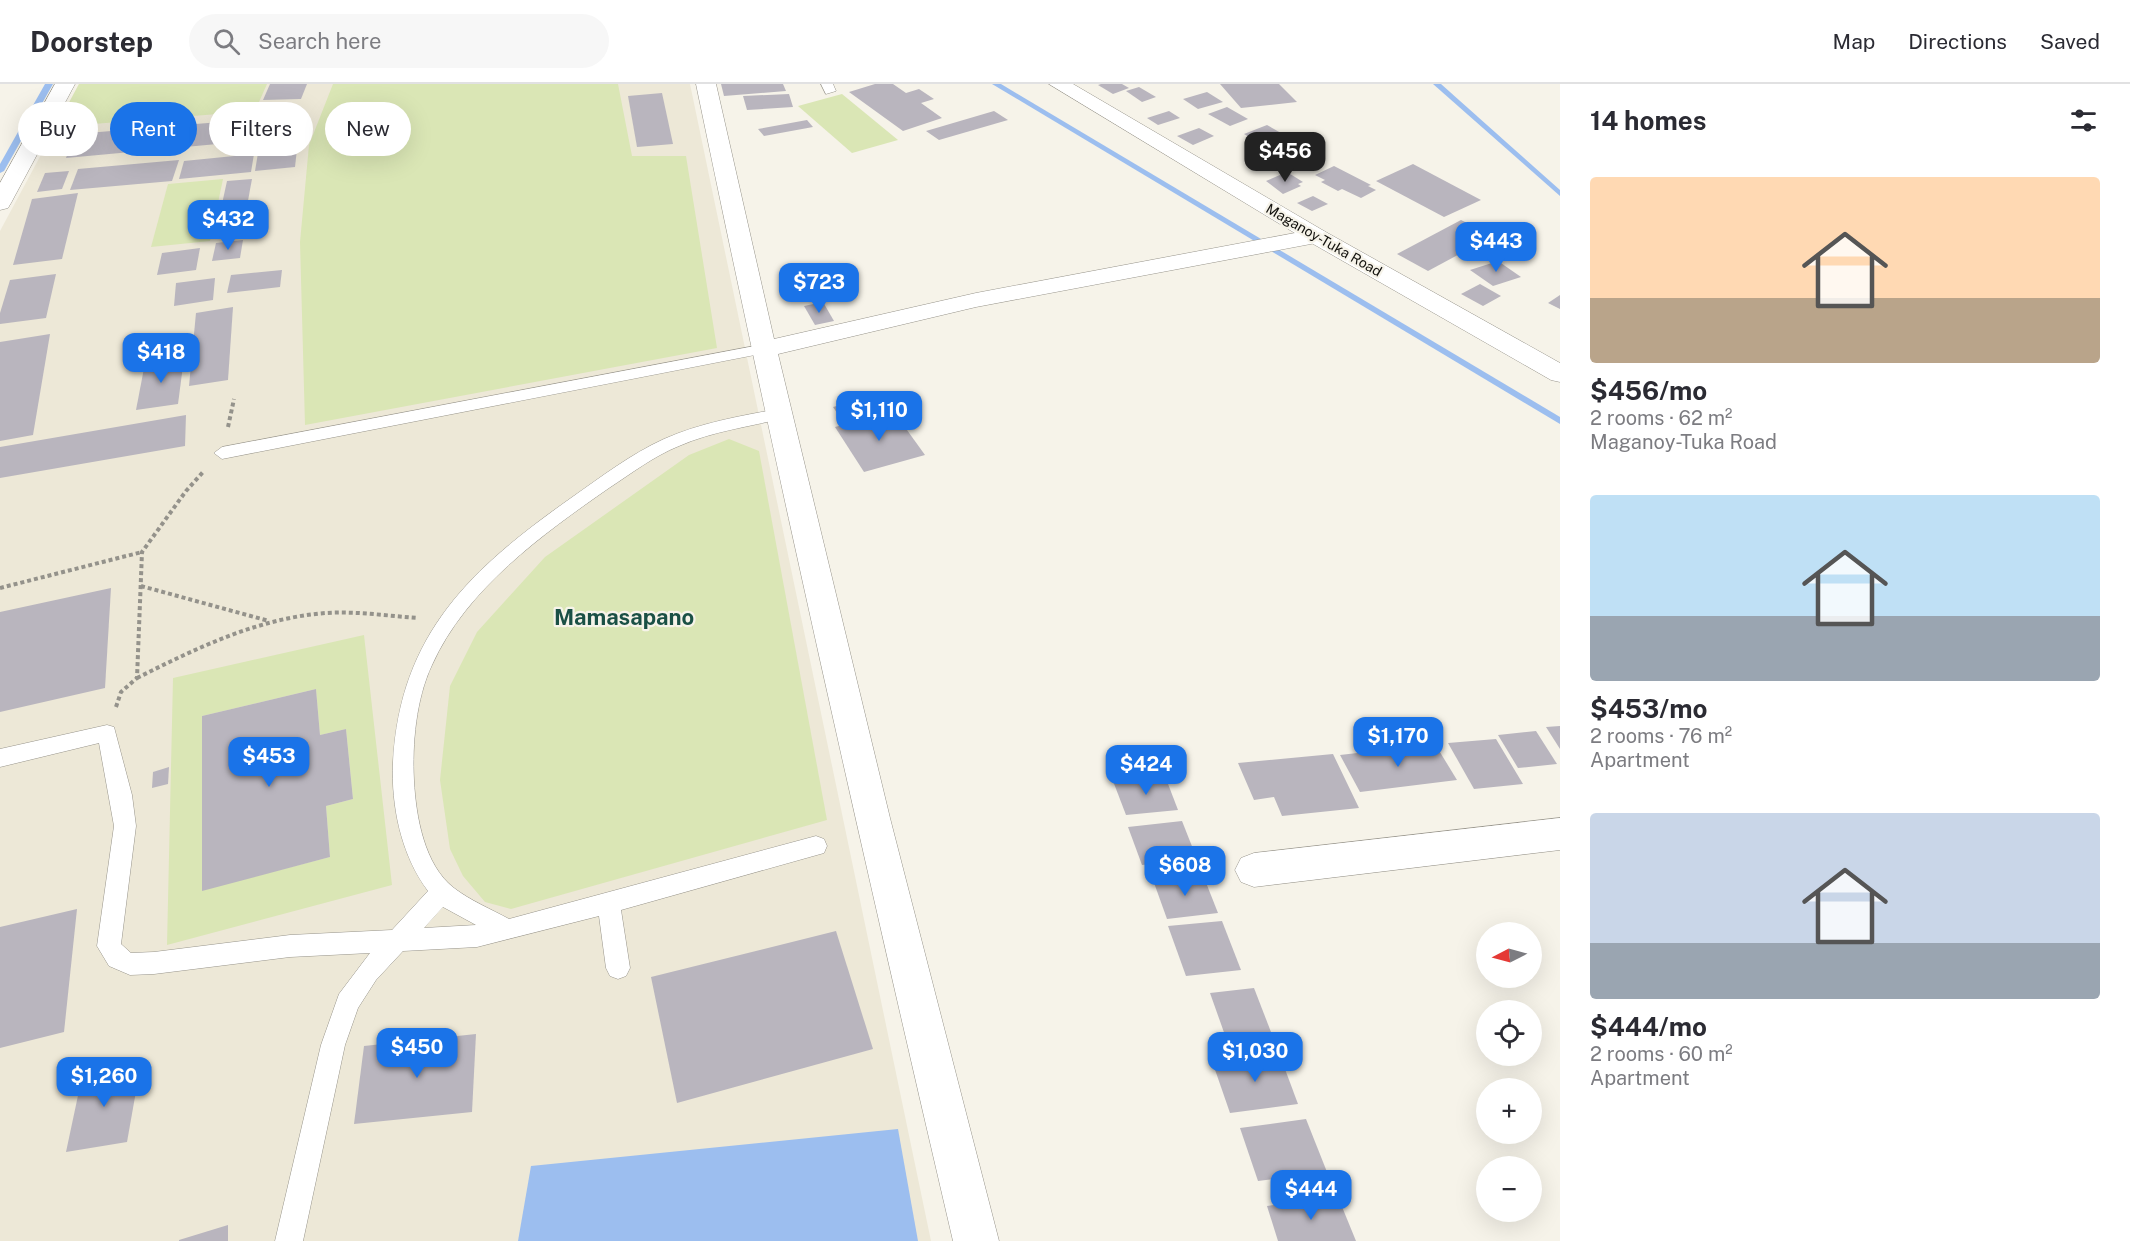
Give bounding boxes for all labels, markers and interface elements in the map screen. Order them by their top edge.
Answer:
search box [189,14,609,68]
text: Doorstep [30,25,153,58]
icon: search [210,25,243,58]
text: Search here [258,28,381,54]
text: Map [1833,29,1875,54]
text: Directions [1908,29,2007,54]
text: Saved [2040,29,2100,54]
chip: Buy [18,102,98,156]
chip: Rent [110,102,197,156]
chip: Filters [209,102,313,156]
chip: New [325,102,411,156]
icon: filters [2067,104,2100,137]
text: 14 homes [1590,105,1706,136]
pin: $456 [1249,132,1321,183]
text: $456 [1258,139,1312,163]
pin: $432 [192,200,264,251]
street label: Maganoy-Tuka Road [1263,200,1385,280]
text: $432 [202,207,254,231]
icon: home [1791,216,1899,324]
pin: $443 [1460,222,1532,273]
text: $443 [1469,229,1523,253]
pin: $723 [783,263,855,314]
text: $723 [793,270,845,294]
pin: $418 [125,333,197,384]
text: $418 [137,340,185,364]
text: $456/mo [1590,375,1707,406]
pin: $1,110 [830,391,928,442]
text: $1,110 [850,398,908,422]
text: 2 rooms · 62 m² [1590,406,1732,430]
text: Maganoy-Tuka Road [1590,430,1777,454]
icon: home [1791,534,1899,642]
district label: Mamasapano [554,604,694,630]
text: $453/mo [1590,693,1707,724]
pin: $1,170 [1349,717,1447,768]
text: $1,170 [1367,724,1429,748]
text: 2 rooms · 76 m² [1590,724,1732,748]
pin: $453 [233,737,305,788]
text: $453 [242,744,296,768]
pin: $424 [1110,745,1182,796]
text: Apartment [1590,748,1690,772]
text: $424 [1120,752,1172,776]
pin: $608 [1149,846,1221,897]
icon: home [1791,852,1899,960]
text: $608 [1158,853,1212,877]
north arrow [1476,922,1542,988]
map controls [1476,922,1542,1222]
button: locate [1476,1000,1542,1066]
text: $444/mo [1590,1011,1707,1042]
pin: $450 [381,1028,453,1079]
pin: $1,030 [1206,1032,1304,1083]
text: $450 [391,1035,443,1059]
text: $1,030 [1222,1039,1288,1063]
text: 2 rooms · 60 m² [1590,1042,1733,1066]
pin: $1,260 [55,1057,153,1108]
text: $1,260 [71,1064,137,1088]
text: Apartment [1590,1066,1690,1090]
button: + [1476,1078,1542,1144]
button: − [1476,1156,1542,1222]
pin: $444 [1275,1170,1347,1221]
text: $444 [1285,1177,1337,1201]

